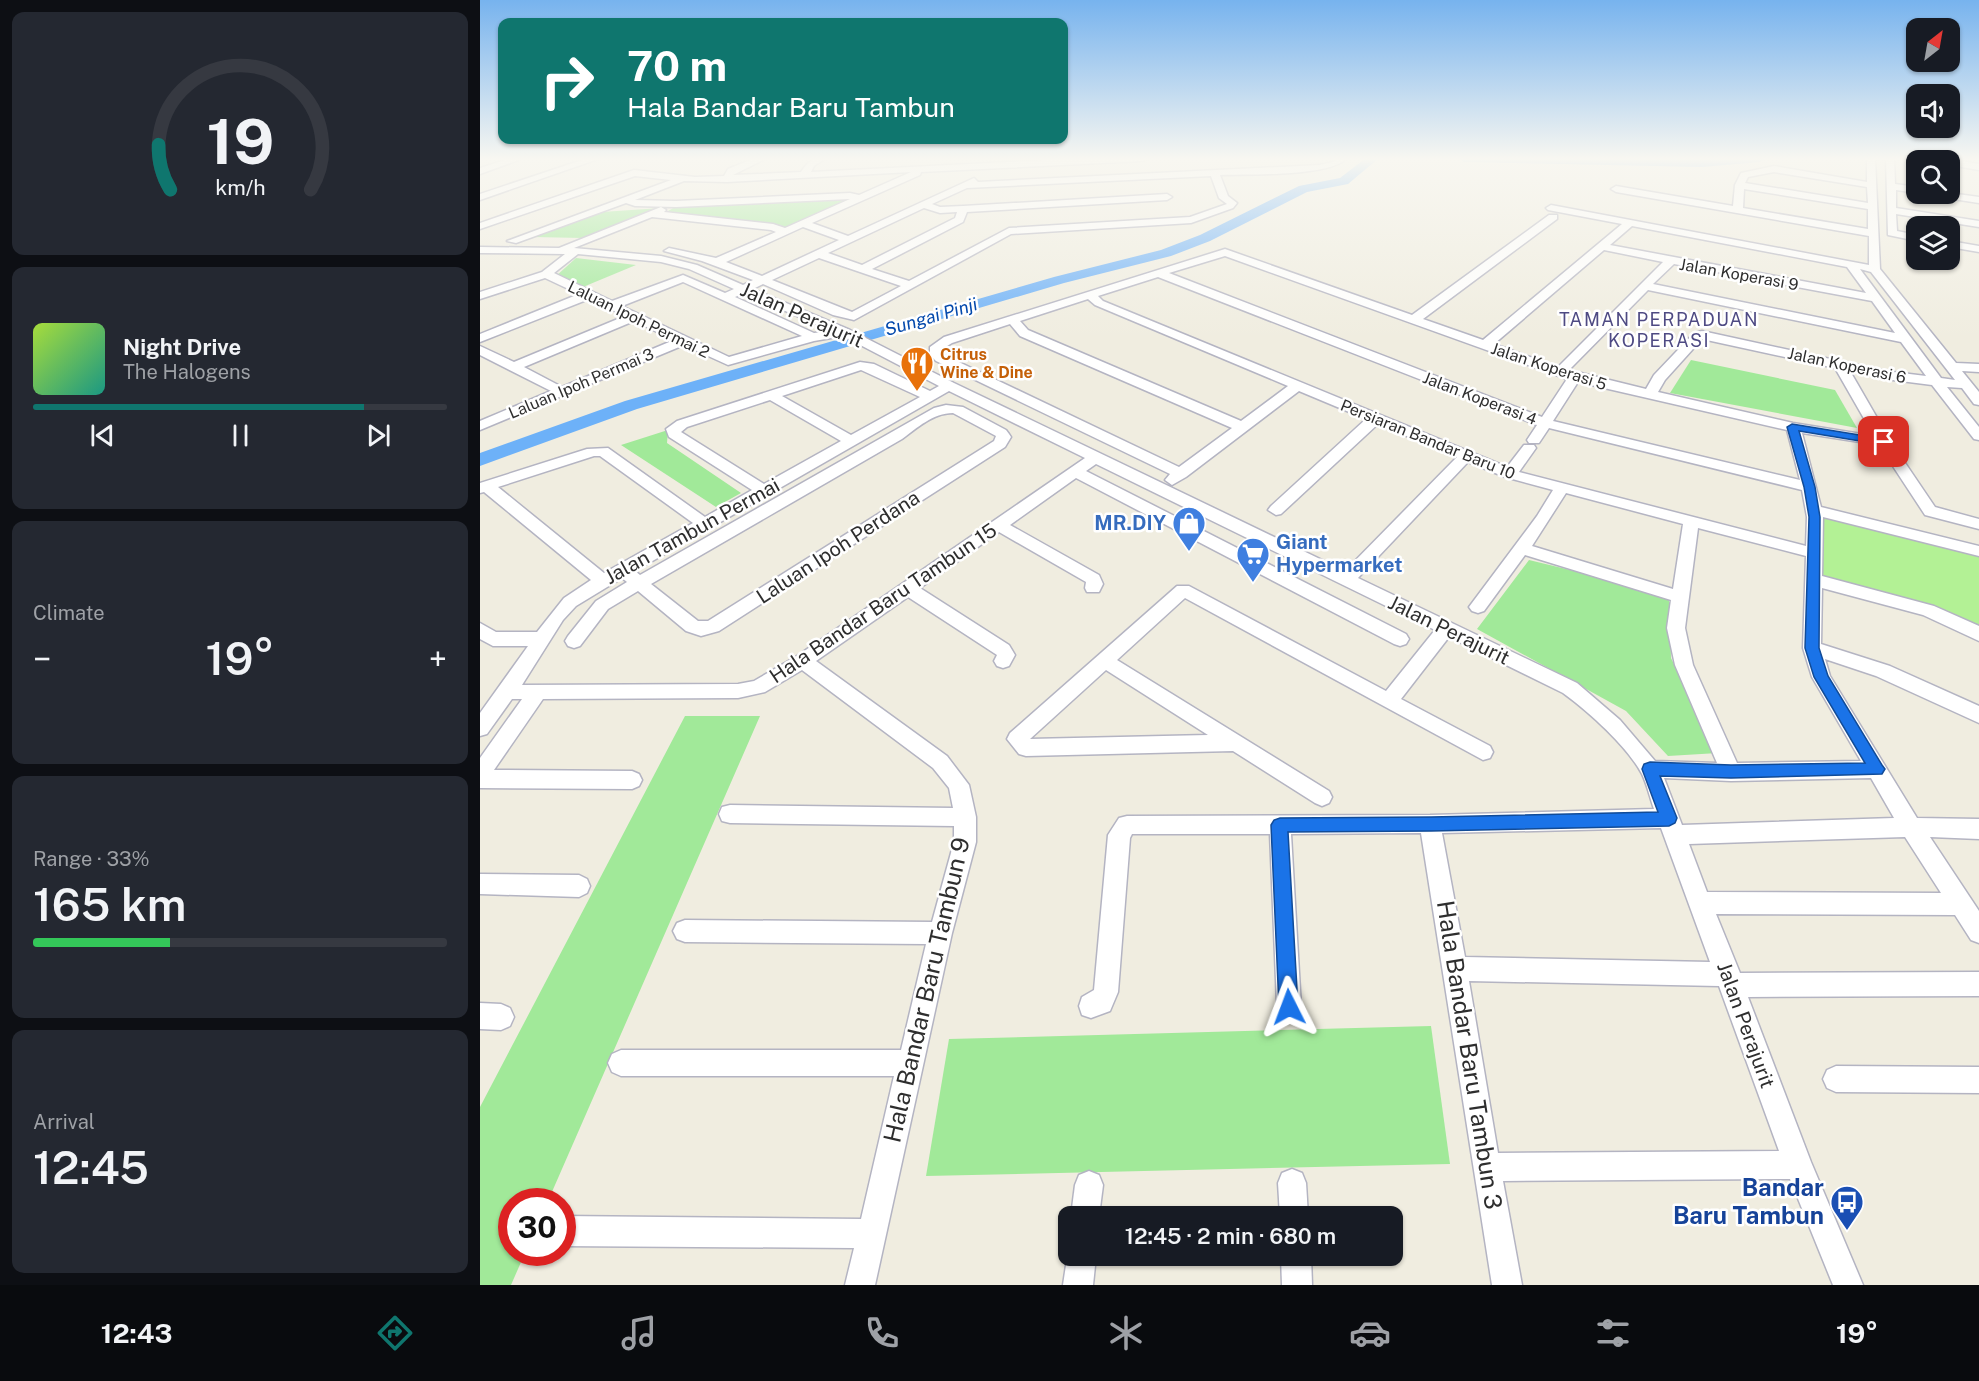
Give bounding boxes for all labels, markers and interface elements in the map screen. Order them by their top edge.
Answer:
north arrow [1906,18,1960,72]
map controls [1906,18,1960,270]
text: 70 m [627,41,727,90]
icon: right [528,42,606,120]
button: sound [1906,84,1960,138]
text: Hala Bandar Baru Tambun [627,91,955,123]
text: 19 [206,105,274,178]
button: search [1906,150,1960,204]
text: km/h [215,176,265,201]
button: layers [1906,216,1960,270]
street label: Jalan Koperasi 9 [1678,255,1800,294]
street label: Laluan Ipoh Permai 2 [565,277,713,362]
street label: Jalan Perajurit [737,277,867,353]
water label: Sungai Pinji [882,293,980,340]
district label: TAMAN PERPADUAN KOPERASI [1559,309,1759,351]
text: Night Drive [123,334,241,360]
street label: Jalan Koperasi 5 [1488,339,1609,394]
street label: Laluan Ipoh Permai 3 [506,344,657,423]
street label: Jalan Koperasi 6 [1786,344,1908,387]
restaurant icon: Citrus Wine & Dine [899,345,935,392]
place label: Citrus Wine & Dine [940,345,1033,382]
text: The Halogens [123,360,251,384]
street label: Jalan Koperasi 4 [1420,368,1540,429]
street label: Persiaran Bandar Baru 10 [1338,396,1518,483]
pin [1858,416,1909,467]
icon: previous [86,419,119,452]
icon: pause [224,419,257,452]
icon: next [362,419,395,452]
icon: arrive [1867,425,1900,458]
street label: Jalan Tambun Permai [600,473,784,589]
street label: Laluan Ipoh Perdana [752,485,924,609]
shop icon: MR.DIY [1171,505,1207,552]
place label: MR.DIY [1094,511,1167,535]
street label: Hala Bandar Baru Tambun 15 [765,518,1001,688]
place label: Giant Hypermarket [1276,530,1403,577]
supermarket icon: Giant Hypermarket [1235,536,1271,583]
street label: Jalan Perajurit [1384,590,1514,670]
text: Climate [33,601,105,625]
text: 19° [206,632,274,685]
text: − [33,640,51,678]
text: + [429,640,447,678]
street label: Hala Bandar Baru Tambun 9 [877,834,975,1145]
text: Range · 33% [33,847,150,871]
text: 165 km [33,878,186,931]
street label: Hala Bandar Baru Tambun 3 [1432,898,1508,1211]
street label: Jalan Perajurit [1712,959,1780,1091]
position arrow [1257,975,1321,1039]
text: Arrival [33,1110,95,1134]
text: 12:45 [33,1141,149,1194]
place label: Bandar Baru Tambun [1673,1173,1824,1229]
bus stop icon: Bandar Baru Tambun [1829,1184,1865,1231]
speed limit sign: 30 [498,1188,576,1266]
text: 12:45 · 2 min · 680 m [1125,1223,1336,1249]
icon: directions [374,1312,416,1354]
icon: music [618,1312,660,1354]
icon: phone [861,1312,903,1354]
icon: climate [1105,1312,1147,1354]
icon: car [1349,1312,1391,1354]
icon: filters [1592,1312,1634,1354]
text: 12:43 [101,1317,172,1349]
text: 19° [1836,1317,1878,1349]

